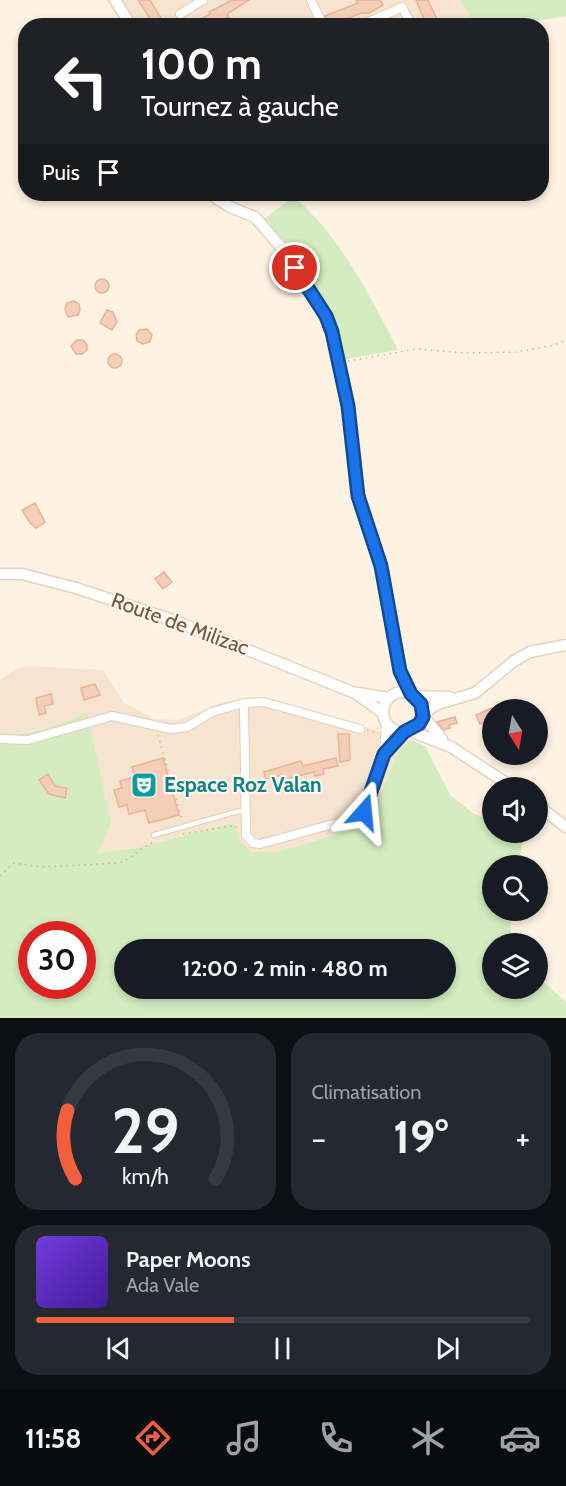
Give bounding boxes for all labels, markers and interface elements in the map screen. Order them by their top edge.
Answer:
text: 100 m [141,38,262,90]
icon: left [42,42,120,120]
text: Tournez à gauche [141,90,339,123]
icon: arrive [92,156,125,189]
text: Puis [42,159,80,186]
pin [269,242,320,293]
icon: arrive [278,251,311,284]
street label: Route de Milizac [108,587,252,660]
north arrow [482,699,548,765]
map controls [482,699,548,999]
theatre icon: Espace Roz Valan [129,770,159,800]
place label: Espace Roz Valan [164,772,322,797]
button: sound [482,777,548,843]
position arrow [332,780,396,844]
button: search [482,855,548,921]
speed limit sign: 30 [18,921,96,999]
button: layers [482,933,548,999]
text: 12:00 · 2 min · 480 m [182,955,388,982]
text: Climatisation [312,1080,422,1104]
text: 29 [111,1093,179,1169]
text: 19° [393,1110,448,1164]
text: − [312,1118,326,1158]
text: + [515,1118,530,1158]
text: km/h [122,1163,169,1189]
text: Paper Moons [126,1246,250,1273]
text: Ada Vale [126,1273,199,1297]
icon: previous [102,1332,135,1365]
icon: pause [266,1332,299,1365]
icon: next [431,1332,464,1365]
icon: directions [132,1417,174,1459]
icon: music [223,1417,265,1459]
icon: phone [315,1417,357,1459]
icon: climate [407,1417,449,1459]
icon: car [499,1417,541,1459]
text: 11:58 [25,1422,82,1455]

